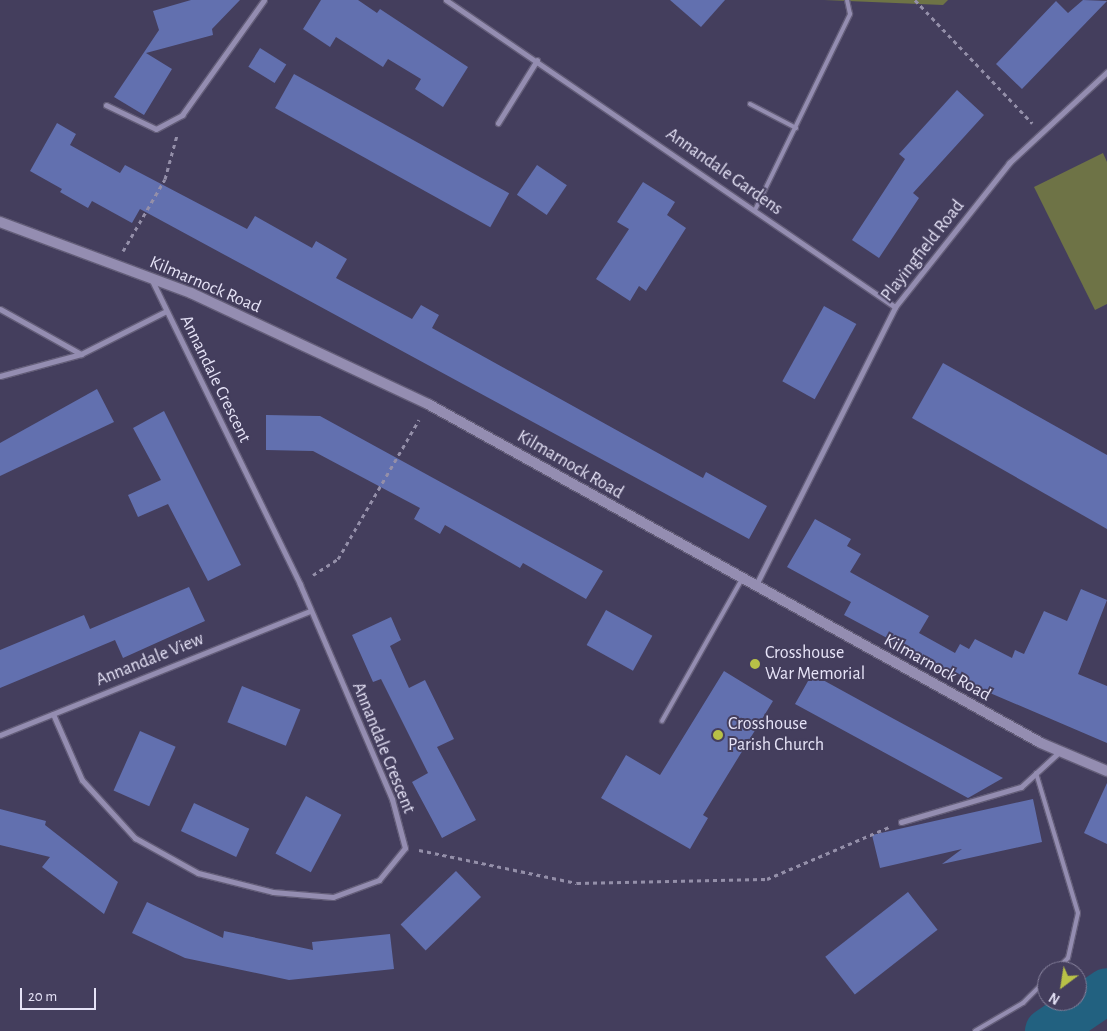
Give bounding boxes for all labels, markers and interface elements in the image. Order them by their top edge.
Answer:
street label: Annandale Gardens [661,124,787,220]
street label: Playingfield Road [877,196,969,306]
street label: Kilmarnock Road [146,252,264,318]
street label: Annandale Crescent [175,312,255,446]
street label: Kilmarnock Road [513,426,627,504]
street label: Annandale View [93,629,207,691]
street label: Kilmarnock Road [880,630,994,706]
place label: Crosshouse War Memorial [765,643,865,686]
marker: Crosshouse War Memorial [749,658,761,670]
street label: Annandale Crescent [347,679,419,817]
place label: Crosshouse Parish Church [728,714,824,756]
marker: Crosshouse Parish Church [712,729,724,741]
north arrow [1037,961,1087,1011]
scale bar [22,978,99,1010]
text: 20 m [28,989,57,1004]
text: N [1047,989,1063,1007]

